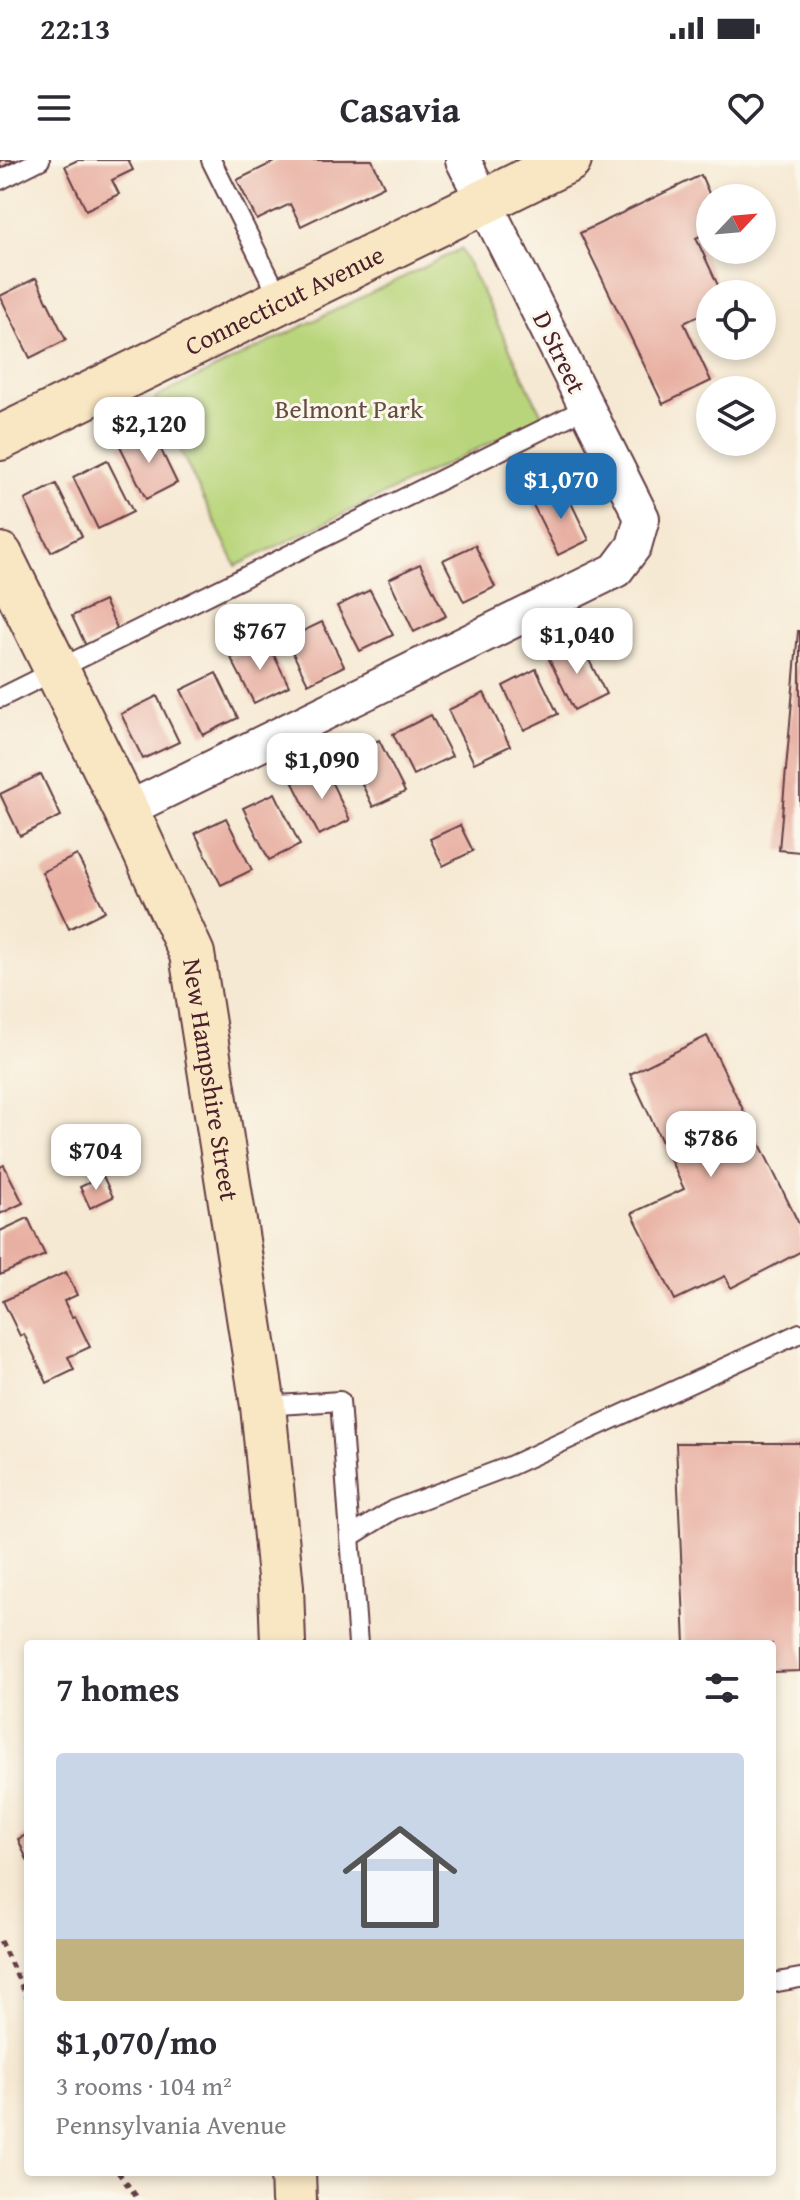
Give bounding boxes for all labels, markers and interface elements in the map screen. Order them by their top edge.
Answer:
text: 22:13 [40,6,111,50]
text: Casavia [340,82,460,135]
icon: menu [32,86,76,130]
icon: heart [724,86,768,130]
north arrow [696,184,776,264]
map controls [696,184,776,456]
street label: Connecticut Avenue [178,234,390,365]
button: locate [696,280,776,360]
street label: D Street [523,304,597,400]
button: layers [696,376,776,456]
park label: Belmont Park [275,389,424,428]
pin: $2,120 [84,397,214,465]
text: $2,120 [112,403,186,442]
pin: $1,070 [496,453,626,521]
text: $1,070 [524,459,598,498]
pin: $767 [213,604,307,672]
pin: $1,040 [512,608,642,676]
text: $767 [233,610,287,649]
text: $1,040 [540,614,614,653]
pin: $1,090 [257,733,387,801]
text: $1,090 [285,739,359,778]
street label: New Hampshire Street [173,956,250,1203]
pin: $786 [664,1111,758,1179]
text: $786 [684,1117,738,1156]
pin: $704 [49,1124,143,1192]
text: $704 [69,1130,123,1169]
text: 7 homes [56,1664,180,1713]
icon: filters [700,1666,744,1710]
icon: home [328,1805,472,1949]
text: $1,070/mo [56,2017,217,2066]
text: 3 rooms · 104 m² [56,2066,232,2105]
text: Pennsylvania Avenue [56,2105,286,2144]

